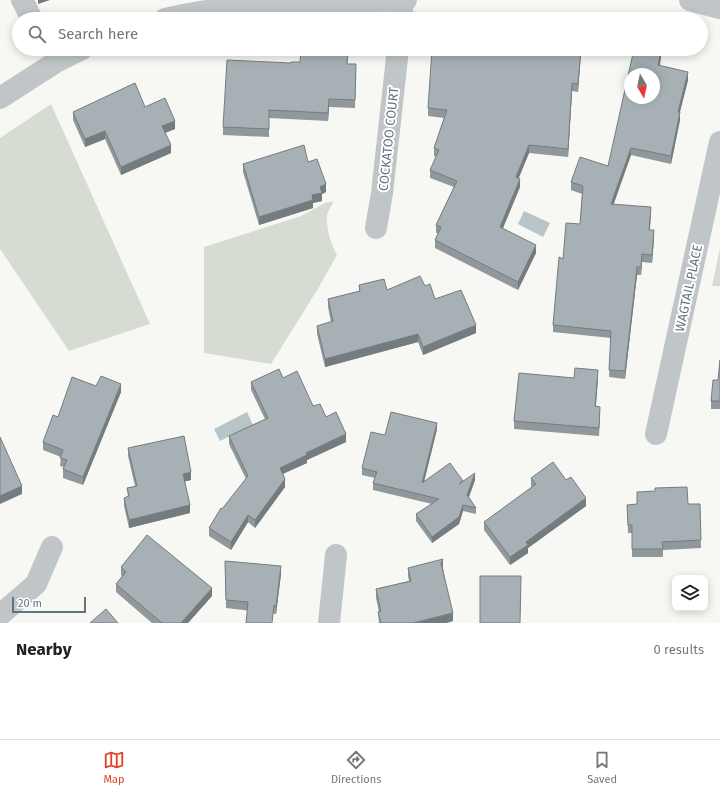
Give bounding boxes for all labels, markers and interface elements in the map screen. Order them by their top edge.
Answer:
search box [12,12,708,56]
icon: search [26,23,48,45]
text: Search here [58,25,138,43]
north arrow [624,68,660,104]
street label: COCKATOO COURT [376,86,401,192]
street label: WAGTAIL PLACE [672,243,705,333]
map controls [672,575,708,611]
button: layers [672,575,708,611]
scale bar [12,595,86,614]
text: 20 m [18,597,42,610]
text: Nearby [16,639,71,660]
text: 0 results [653,642,704,657]
tab: Map [103,749,125,786]
tab: Directions [331,749,381,786]
tab: Saved [587,749,617,786]

